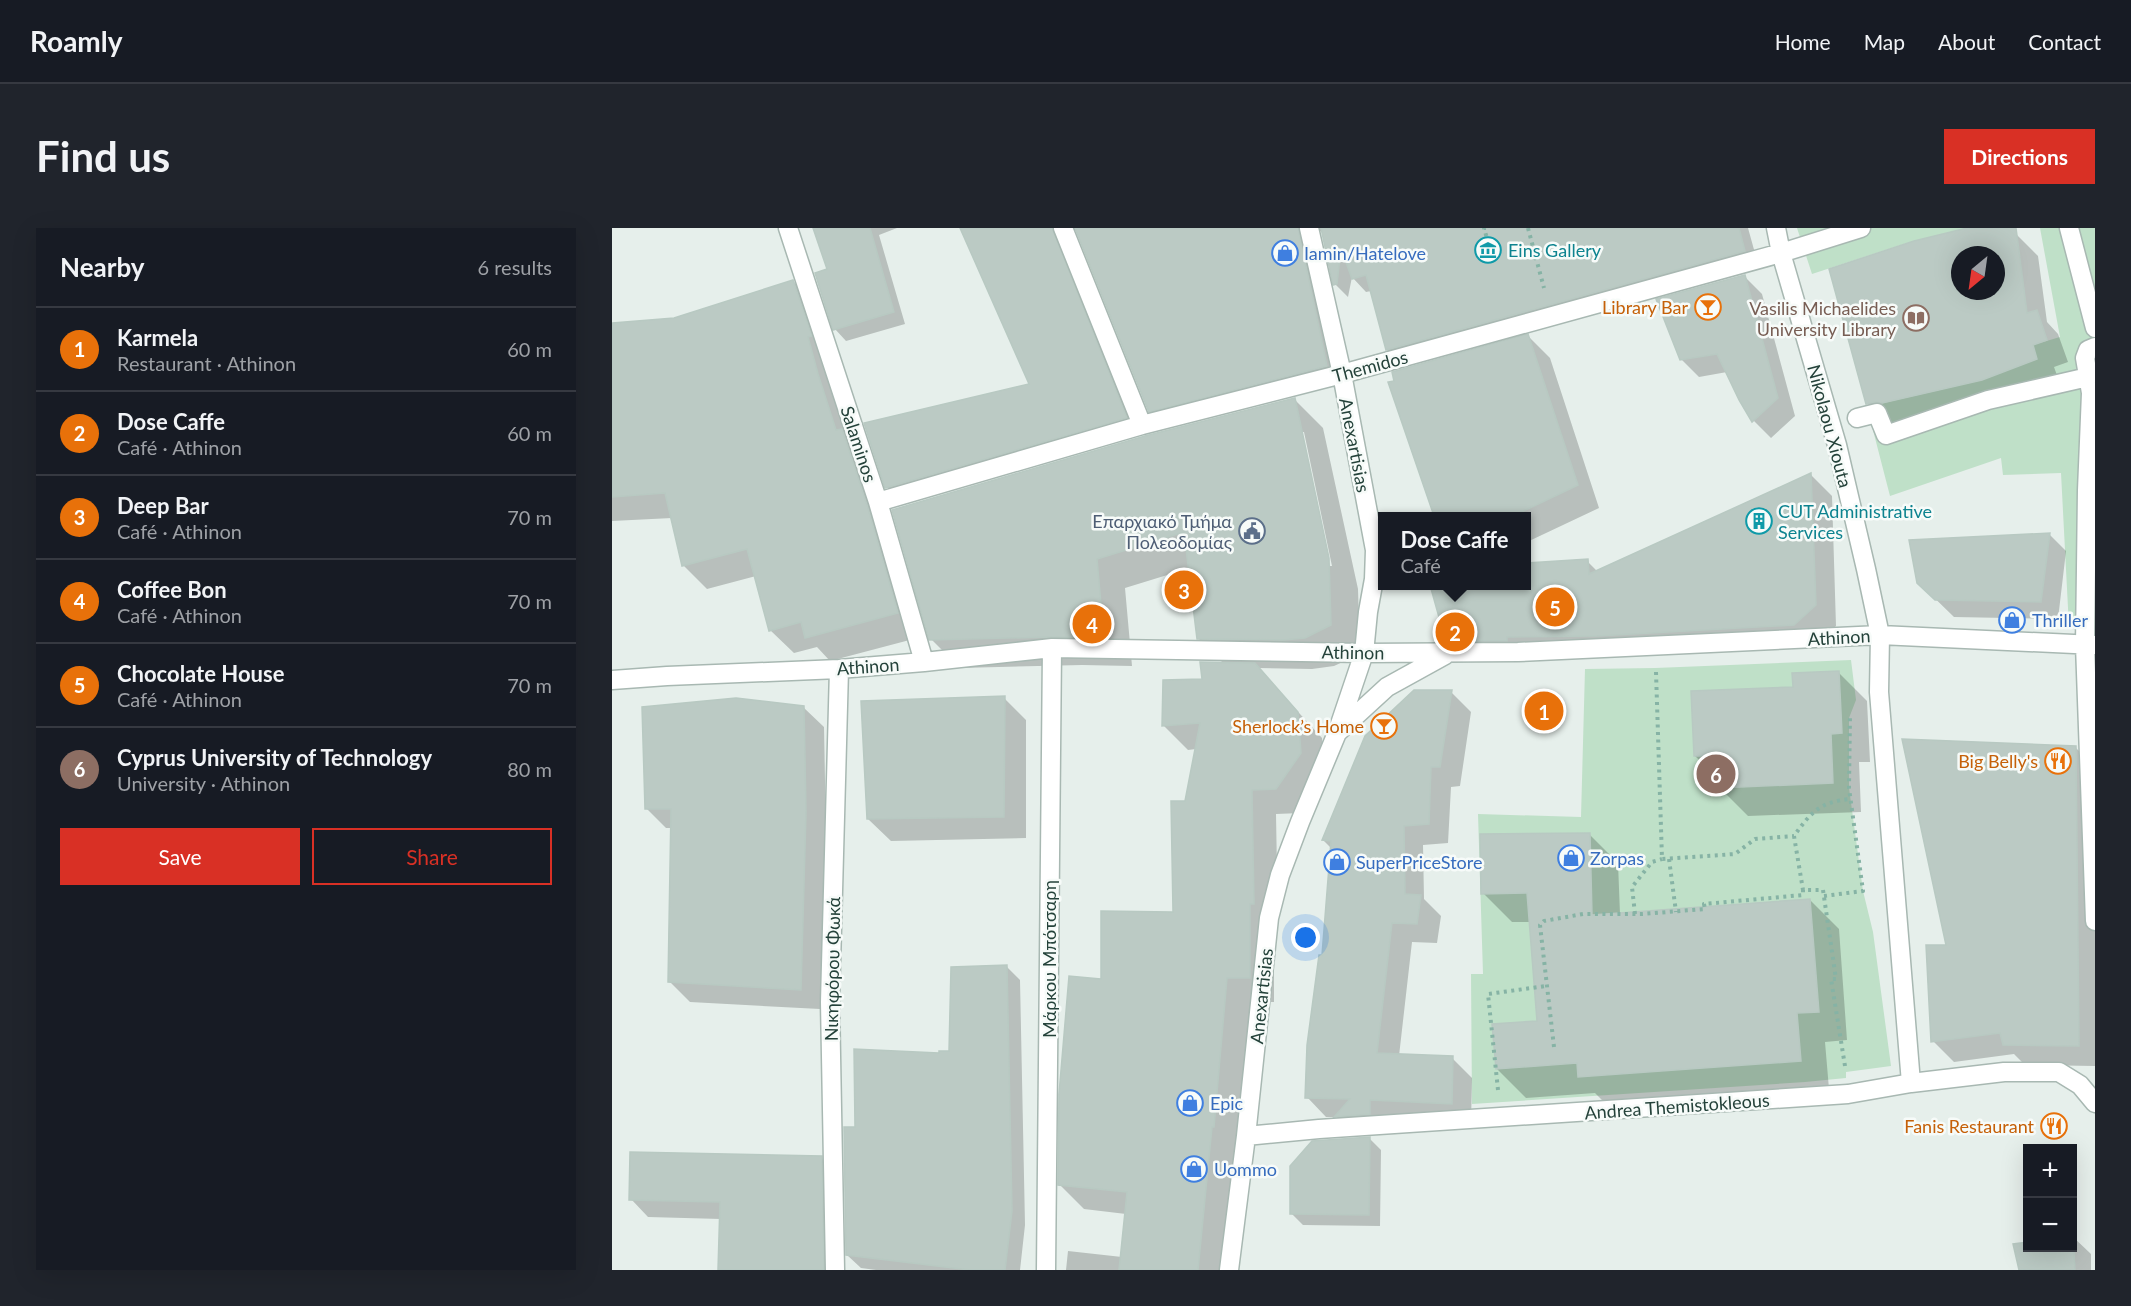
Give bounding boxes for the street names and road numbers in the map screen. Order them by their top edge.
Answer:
street label: Themidos [1330,345,1410,387]
street label: Nikolaou Xiouta [1803,362,1857,490]
street label: Anexartisias [1335,396,1375,494]
street label: Salaminos [836,403,882,485]
street label: Athinon [1807,624,1871,650]
street label: Athinon [1321,640,1385,664]
street label: Athinon [836,653,900,679]
street label: Μάρκου Μπότσαρη [1038,880,1060,1038]
street label: Νικηφόρου Φωκά [820,896,844,1041]
street label: Anexartisias [1245,947,1277,1045]
street label: Andrea Themistokleous [1584,1089,1770,1123]

